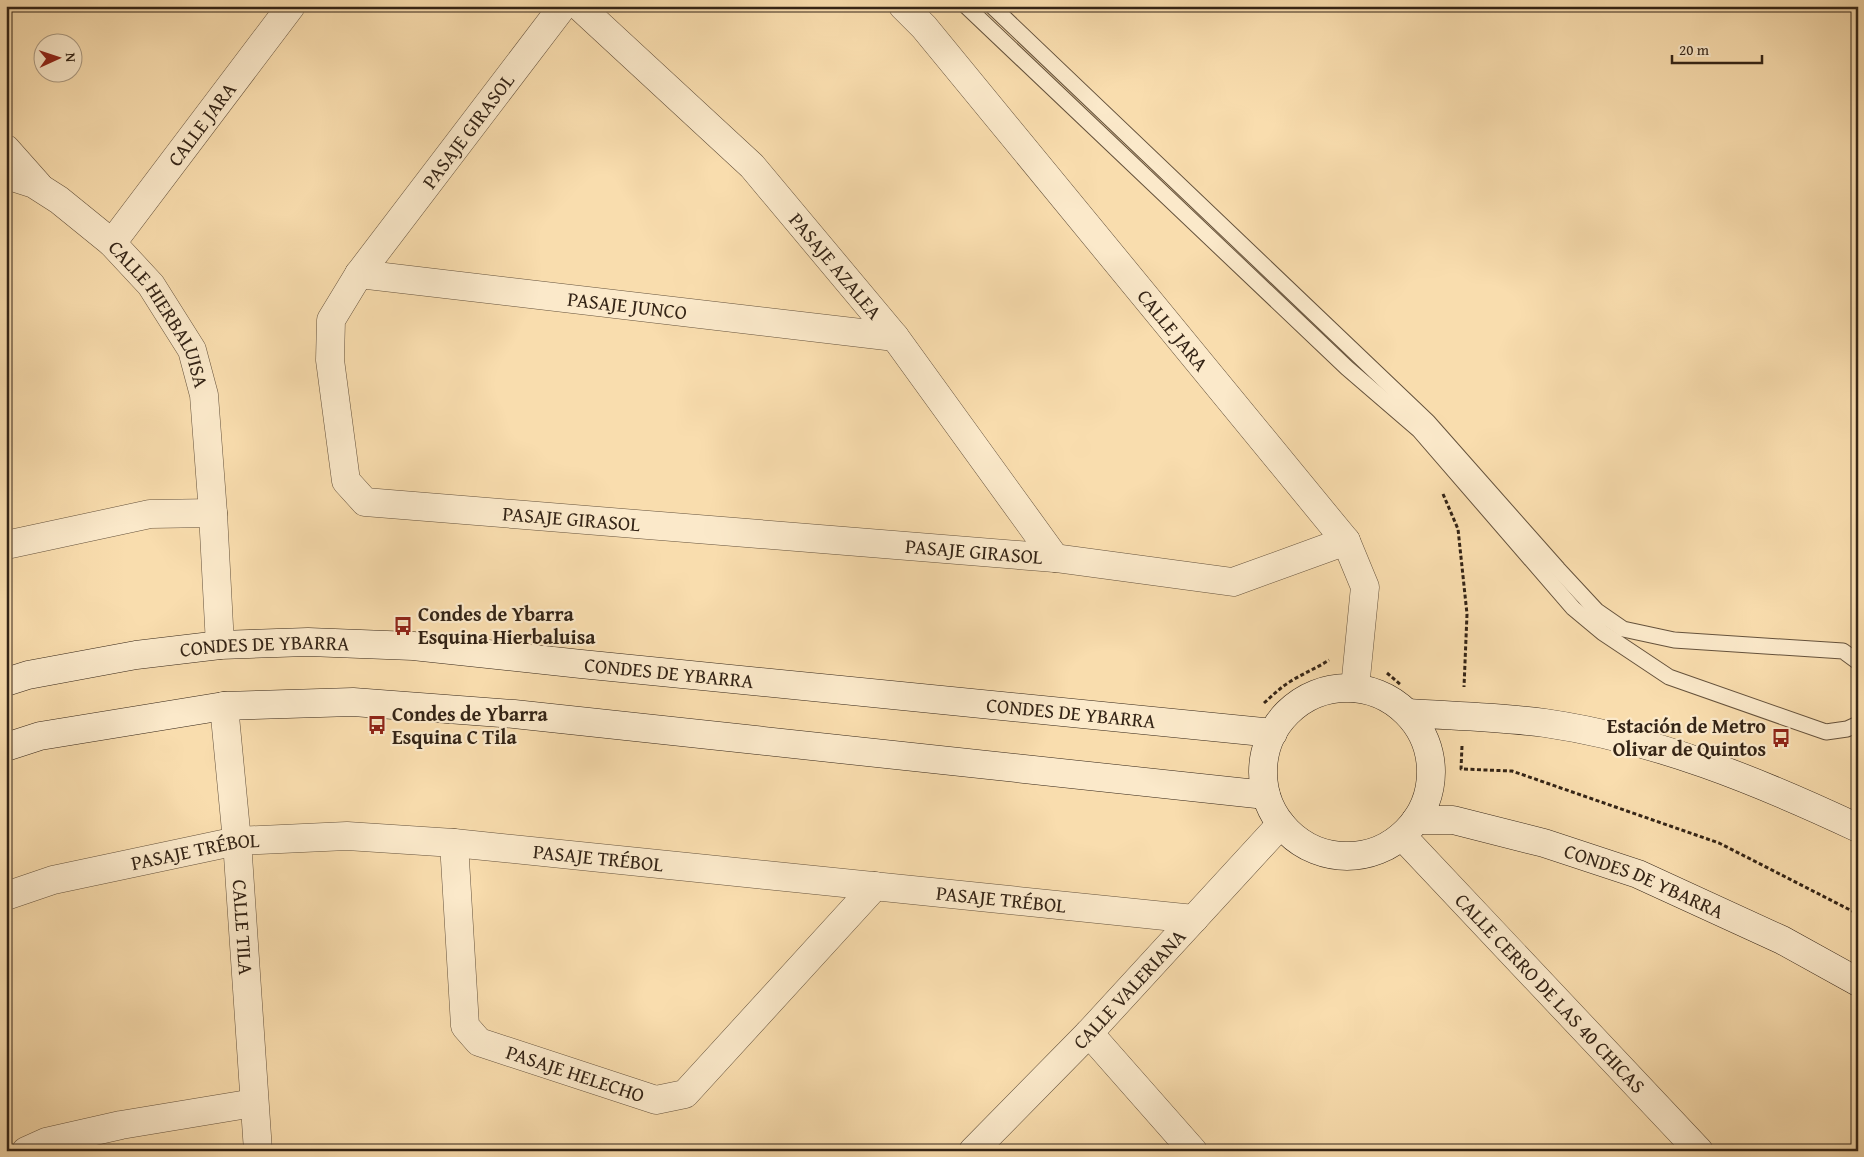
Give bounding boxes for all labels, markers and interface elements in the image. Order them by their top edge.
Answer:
north arrow [32,32,82,82]
scale bar [1672,32,1762,64]
text: 20 m [1679,39,1710,60]
text: N [61,52,81,63]
street label: PASAJE GIRASOL [415,67,521,194]
street label: CALLE JARA [160,76,243,172]
street label: PASAJE AZALEA [783,206,889,325]
street label: CALLE HIERBALUISA [102,233,216,391]
street label: CALLE JARA [1131,283,1216,377]
street label: PASAJE JUNCO [566,284,689,326]
street label: PASAJE GIRASOL [501,498,641,538]
street label: PASAJE GIRASOL [904,531,1044,571]
place label: Condes de Ybarra Esquina Hierbaluisa [418,599,596,651]
bus stop icon: Condes de Ybarra Esquina Hierbaluisa [392,615,414,637]
street label: CONDES DE YBARRA [178,627,350,664]
street label: CONDES DE YBARRA [583,649,755,695]
street label: CONDES DE YBARRA [985,689,1157,735]
place label: Condes de Ybarra Esquina C Tila [392,699,549,751]
place label: Estación de Metro Olivar de Quintos [1607,711,1766,763]
bus stop icon: Condes de Ybarra Esquina C Tila [366,714,388,736]
bus stop icon: Estación de Metro Olivar de Quintos [1770,727,1792,749]
street label: PASAJE TRÉBOL [128,825,260,877]
street label: PASAJE TRÉBOL [532,836,665,878]
street label: CONDES DE YBARRA [1561,836,1729,926]
street label: CALLE TILA [226,878,261,976]
street label: PASAJE TRÉBOL [935,878,1068,920]
street label: CALLE CERRO DE LAS 40 CHICAS [1449,886,1652,1100]
street label: CALLE VALERIANA [1066,922,1192,1056]
street label: PASAJE HELECHO [503,1037,648,1109]

